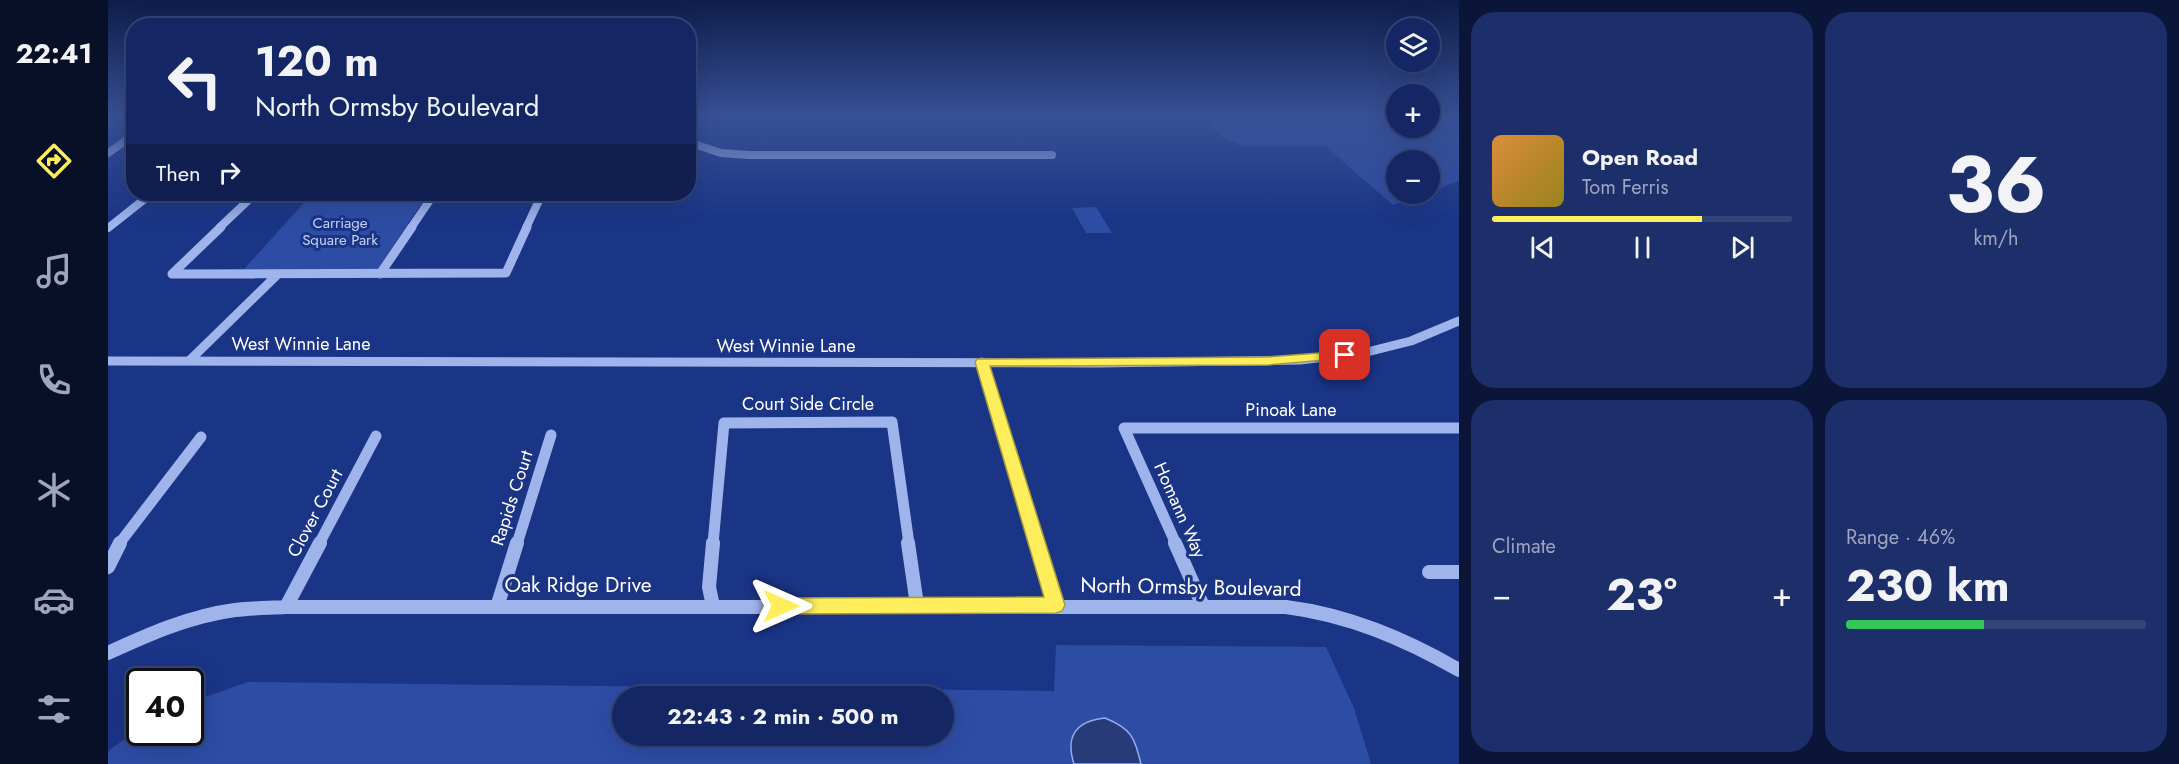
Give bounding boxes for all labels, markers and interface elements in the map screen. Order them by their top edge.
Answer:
map controls [1386,18,1440,204]
button: layers [1386,18,1440,72]
text: 120 m [255,31,379,92]
text: 22:41 [16,34,92,73]
icon: left [156,42,234,120]
button: + [1386,84,1440,138]
text: North Ormsby Boulevard [255,87,539,126]
text: 36 [1946,129,2046,241]
icon: directions [33,140,75,182]
text: Open Road [1582,141,1698,173]
button: − [1386,150,1440,204]
icon: right [213,156,246,189]
text: Then [156,157,201,189]
text: Tom Ferris [1582,173,1669,202]
park label: Carriage Square Park [302,212,378,251]
text: km/h [1973,224,2019,253]
icon: previous [1526,231,1559,264]
icon: pause [1626,231,1659,264]
icon: next [1726,231,1759,264]
icon: music [33,250,75,292]
pin [1319,329,1370,380]
street label: West Winnie Lane [232,331,370,357]
street label: West Winnie Lane [717,333,855,359]
icon: arrive [1328,338,1361,371]
icon: phone [33,359,75,401]
street label: Court Side Circle [742,391,874,417]
street label: Pinoak Lane [1245,397,1337,423]
street label: Rapids Court [484,446,540,549]
street label: Homann Way [1147,458,1213,562]
street label: Clover Court [281,464,349,562]
icon: climate [33,469,75,511]
text: Range · 46% [1846,523,1955,552]
text: Climate [1492,532,1556,561]
text: 230 km [1846,553,2010,618]
text: 23° [1606,562,1677,627]
street label: Oak Ridge Drive [504,570,652,600]
street label: North Ormsby Boulevard [1080,570,1302,604]
text: − [1492,571,1511,618]
text: + [1772,571,1792,618]
position arrow [749,574,813,638]
icon: car [33,579,75,621]
speed limit sign: 40 [126,668,204,746]
icon: filters [33,688,75,730]
text: 22:43 · 2 min · 500 m [667,700,899,732]

